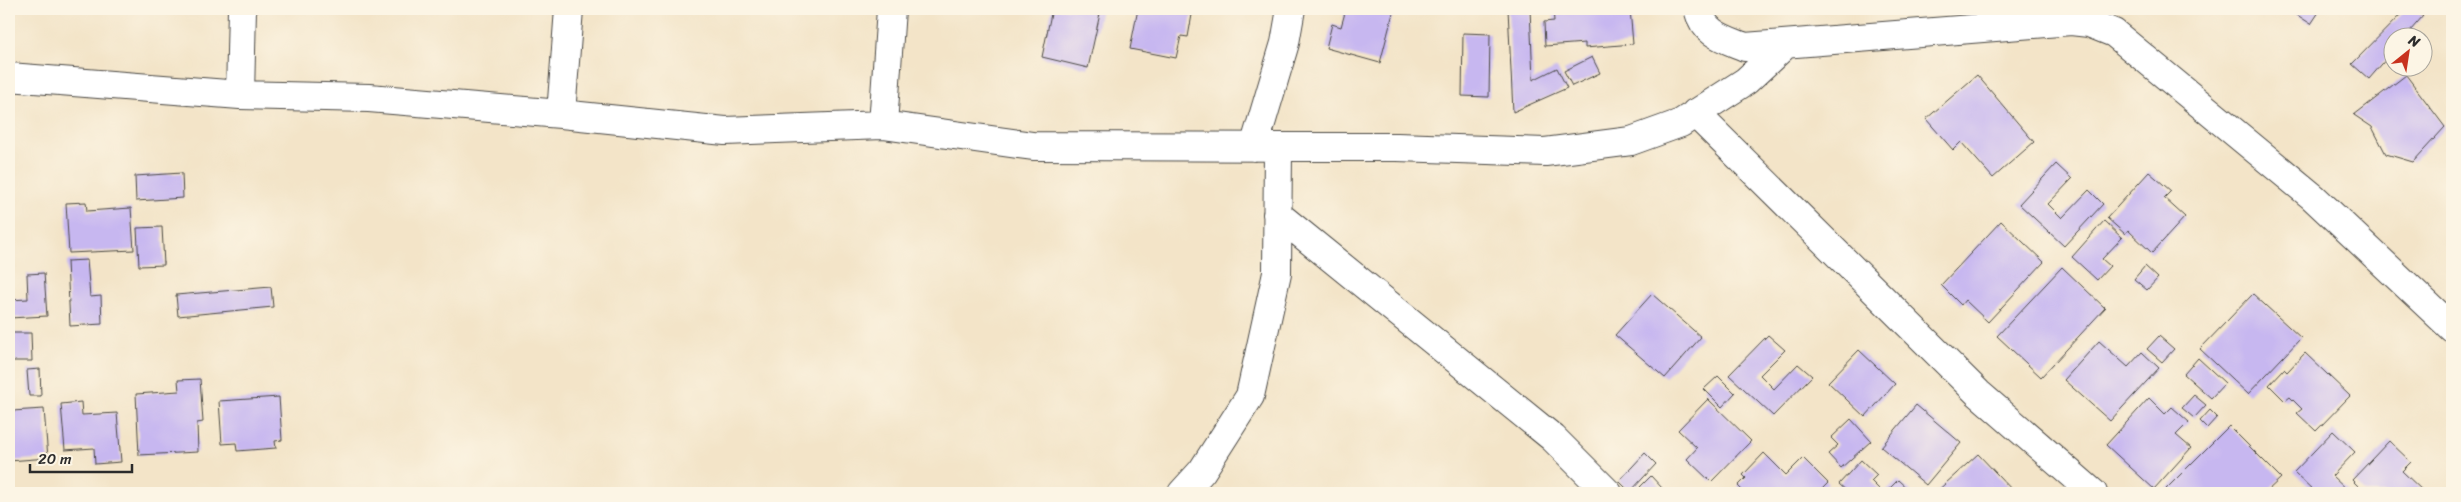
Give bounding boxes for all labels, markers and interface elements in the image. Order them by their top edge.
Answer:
text: N [2403,27,2425,55]
north arrow [2384,28,2434,78]
scale bar [30,442,132,474]
text: 20 m [38,446,72,472]

